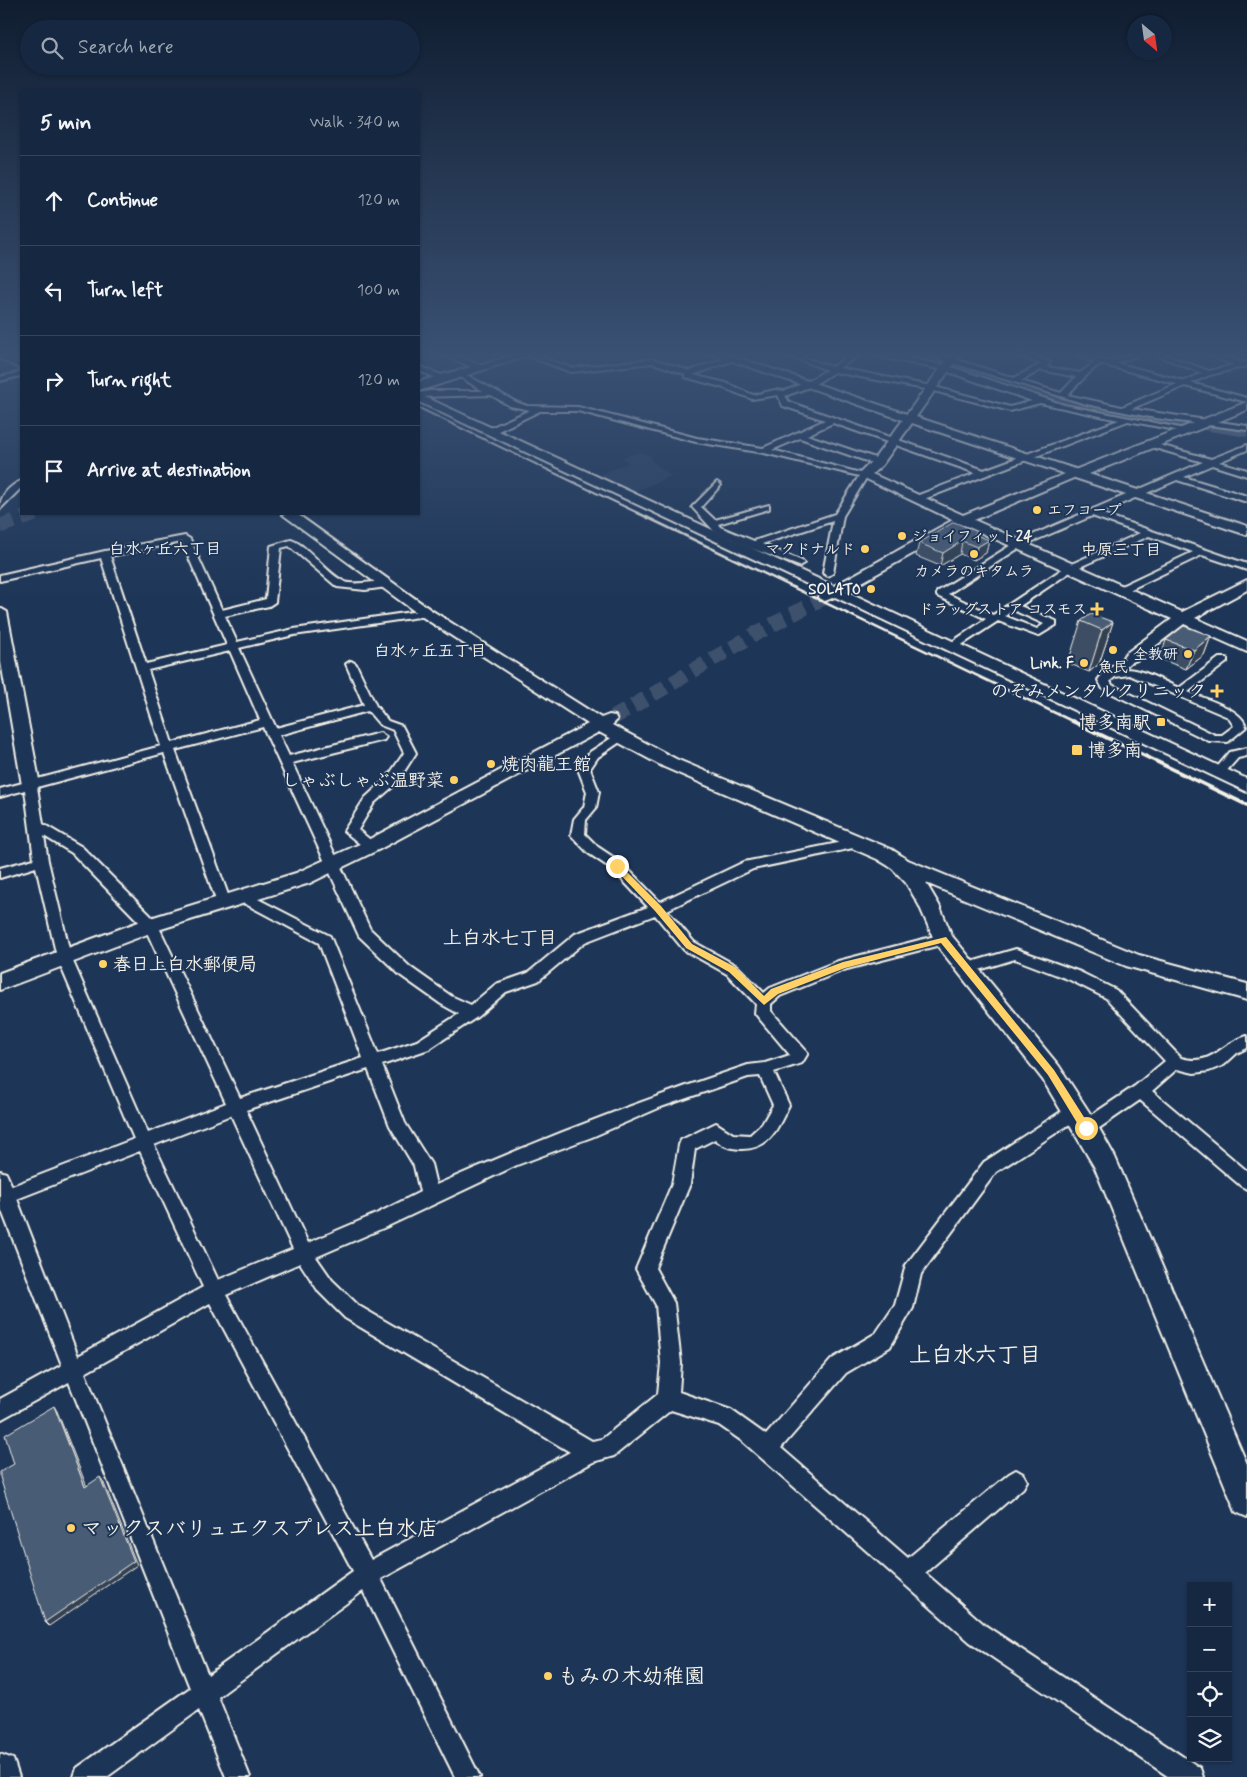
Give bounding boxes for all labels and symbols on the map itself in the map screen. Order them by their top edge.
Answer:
north arrow [1127,15,1172,60]
place label: エフコープ [1047,501,1121,521]
marker: エフコープ [1031,504,1043,516]
place label: ジョイフィット24 [912,527,1033,547]
marker: ジョイフィット24 [896,530,908,542]
district label: 白水ヶ丘六丁目 [109,539,221,560]
place label: マクドナルド [766,540,855,560]
district label: 中原三丁目 [1081,540,1161,561]
marker: マクドナルド [859,543,871,555]
marker: カメラのキタムラ [968,548,980,560]
place label: カメラのキタムラ [914,562,1034,582]
place label: SOLATO [808,580,861,600]
marker: SOLATO [865,583,877,595]
place label: ドラッグストア コスモス [918,600,1087,620]
marker: ドラッグストア コスモス [1091,603,1103,615]
district label: 白水ヶ丘五丁目 [374,641,486,662]
marker: 魚民 [1107,644,1119,656]
place label: 全教研 [1133,645,1178,665]
marker: 全教研 [1182,648,1194,660]
place label: Link. F [1030,654,1074,674]
marker: Link. F [1078,657,1090,669]
place label: 魚民 [1098,658,1128,678]
place label: のぞみメンタルクリニック [991,680,1206,704]
marker: のぞみメンタルクリニック [1210,684,1224,698]
place label: 博多南駅 [1079,711,1151,735]
marker: 博多南駅 [1155,716,1167,728]
place label: 博多南 [1088,739,1142,763]
marker: 博多南 [1070,743,1084,757]
place label: 焼肉龍王館 [501,753,591,777]
marker: 焼肉龍王館 [485,758,497,770]
place label: しゃぶしゃぶ温野菜 [282,769,444,793]
marker: しゃぶしゃぶ温野菜 [448,774,460,786]
route end [606,855,629,878]
district label: 上白水七丁目 [443,926,557,951]
place label: 春日上白水郵便局 [113,953,257,977]
marker: 春日上白水郵便局 [97,958,109,970]
route start [1075,1117,1098,1140]
district label: 上白水六丁目 [909,1342,1041,1370]
place label: マックスバリュエクスプレス上白水店 [81,1515,438,1543]
marker: マックスバリュエクスプレス上白水店 [65,1522,77,1534]
place label: もみの木幼稚園 [558,1663,705,1691]
marker: もみの木幼稚園 [542,1670,554,1682]

